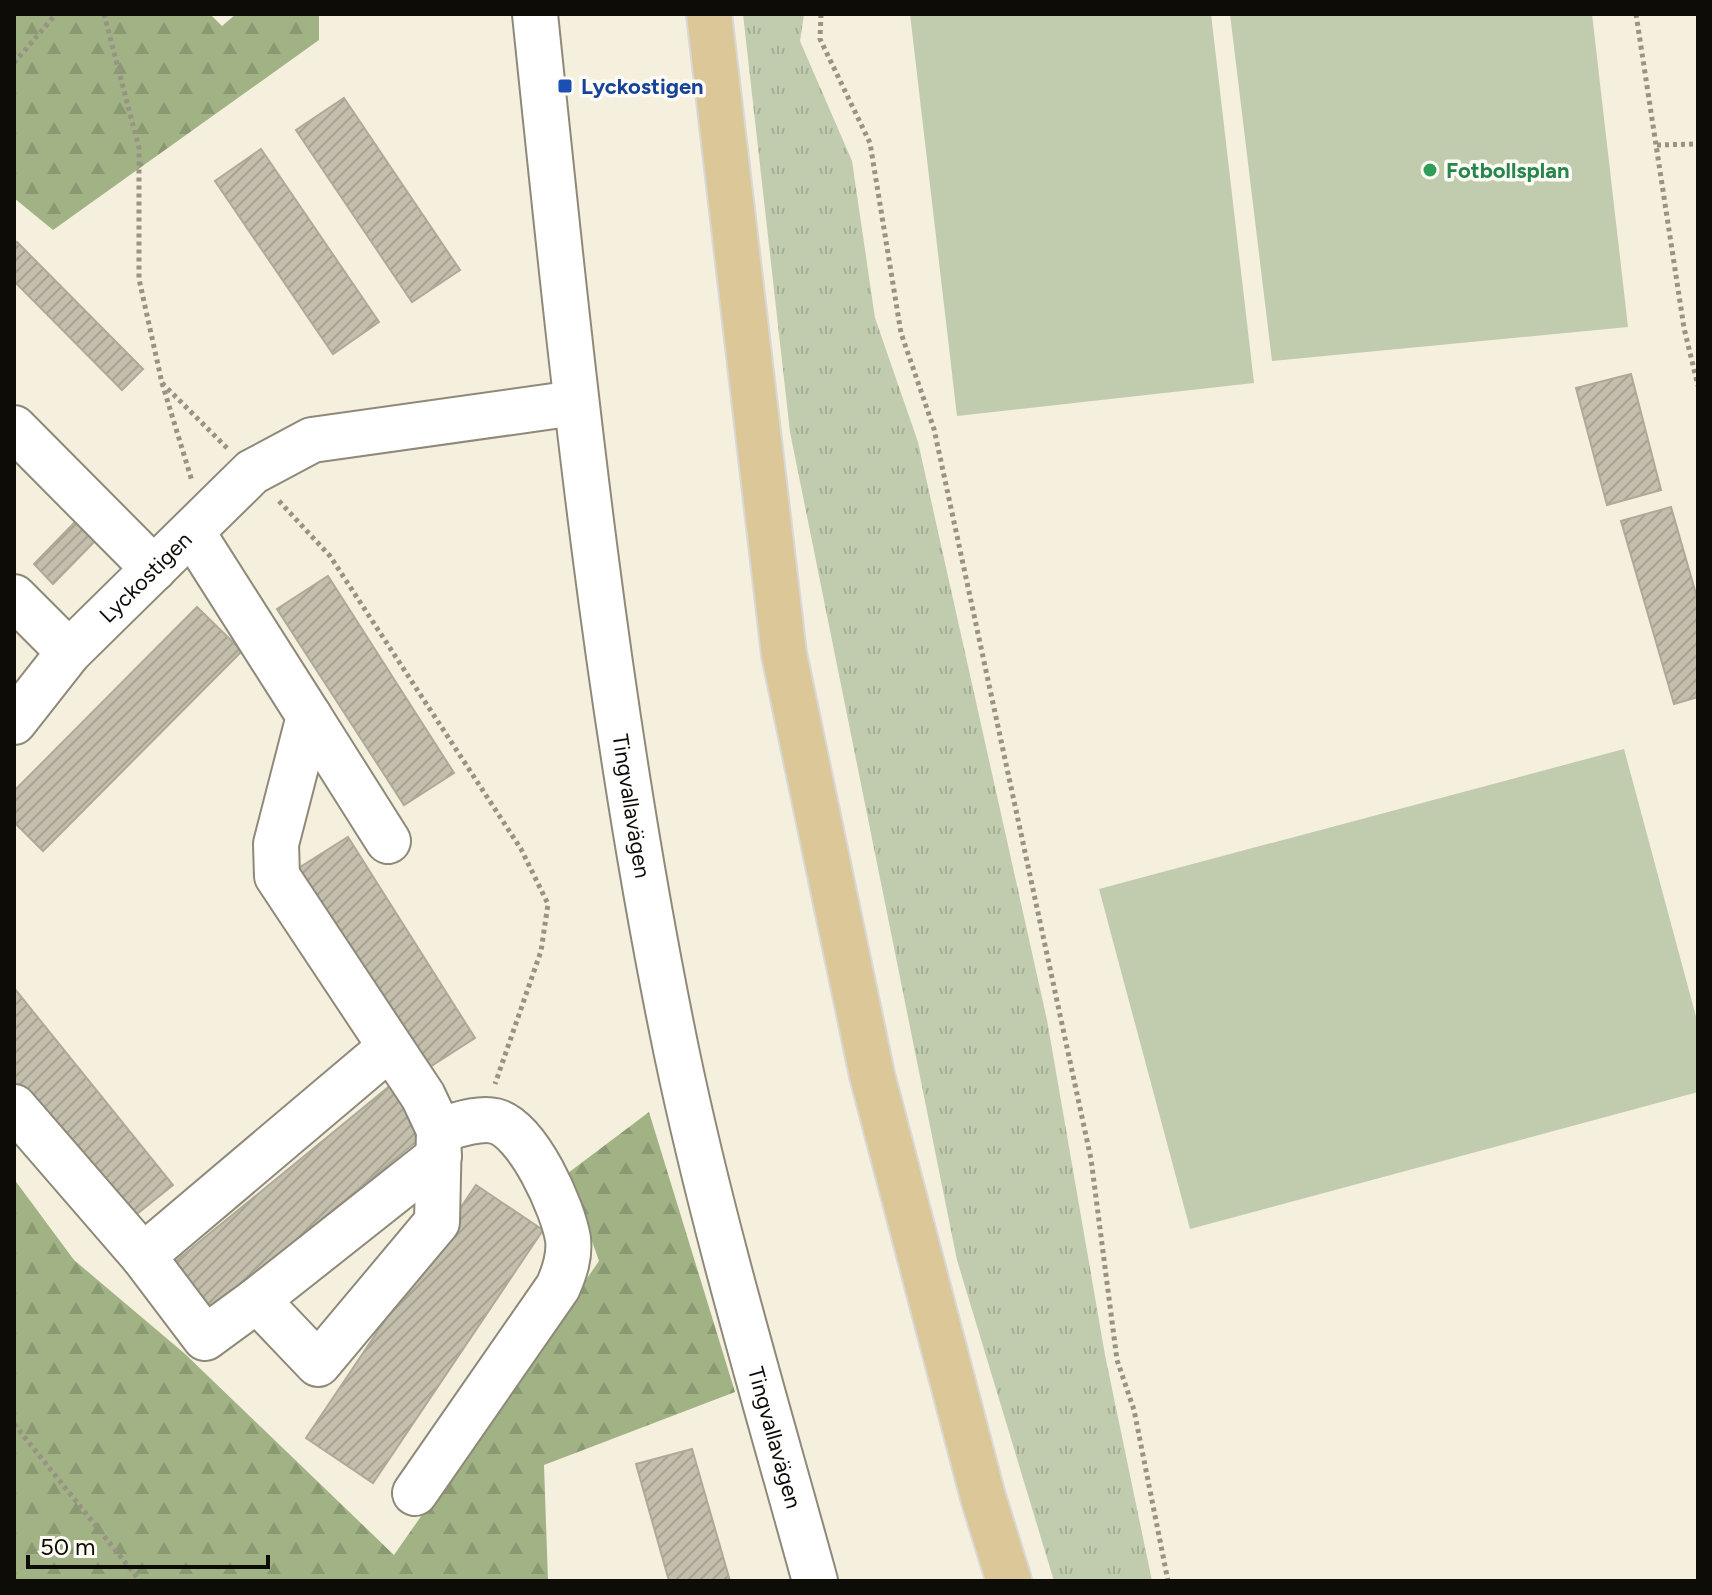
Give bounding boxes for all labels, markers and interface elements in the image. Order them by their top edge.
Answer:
place label: Lyckostigen [581,73,704,100]
marker: Lyckostigen [556,77,574,95]
place label: Fotbollsplan [1446,157,1569,184]
marker: Fotbollsplan [1421,161,1439,179]
street label: Lyckostigen [93,526,197,628]
street label: Tingvallavägen [607,732,657,880]
street label: Tingvallavägen [742,1364,808,1511]
scale bar [28,1519,268,1569]
text: 50 m [40,1532,96,1561]

